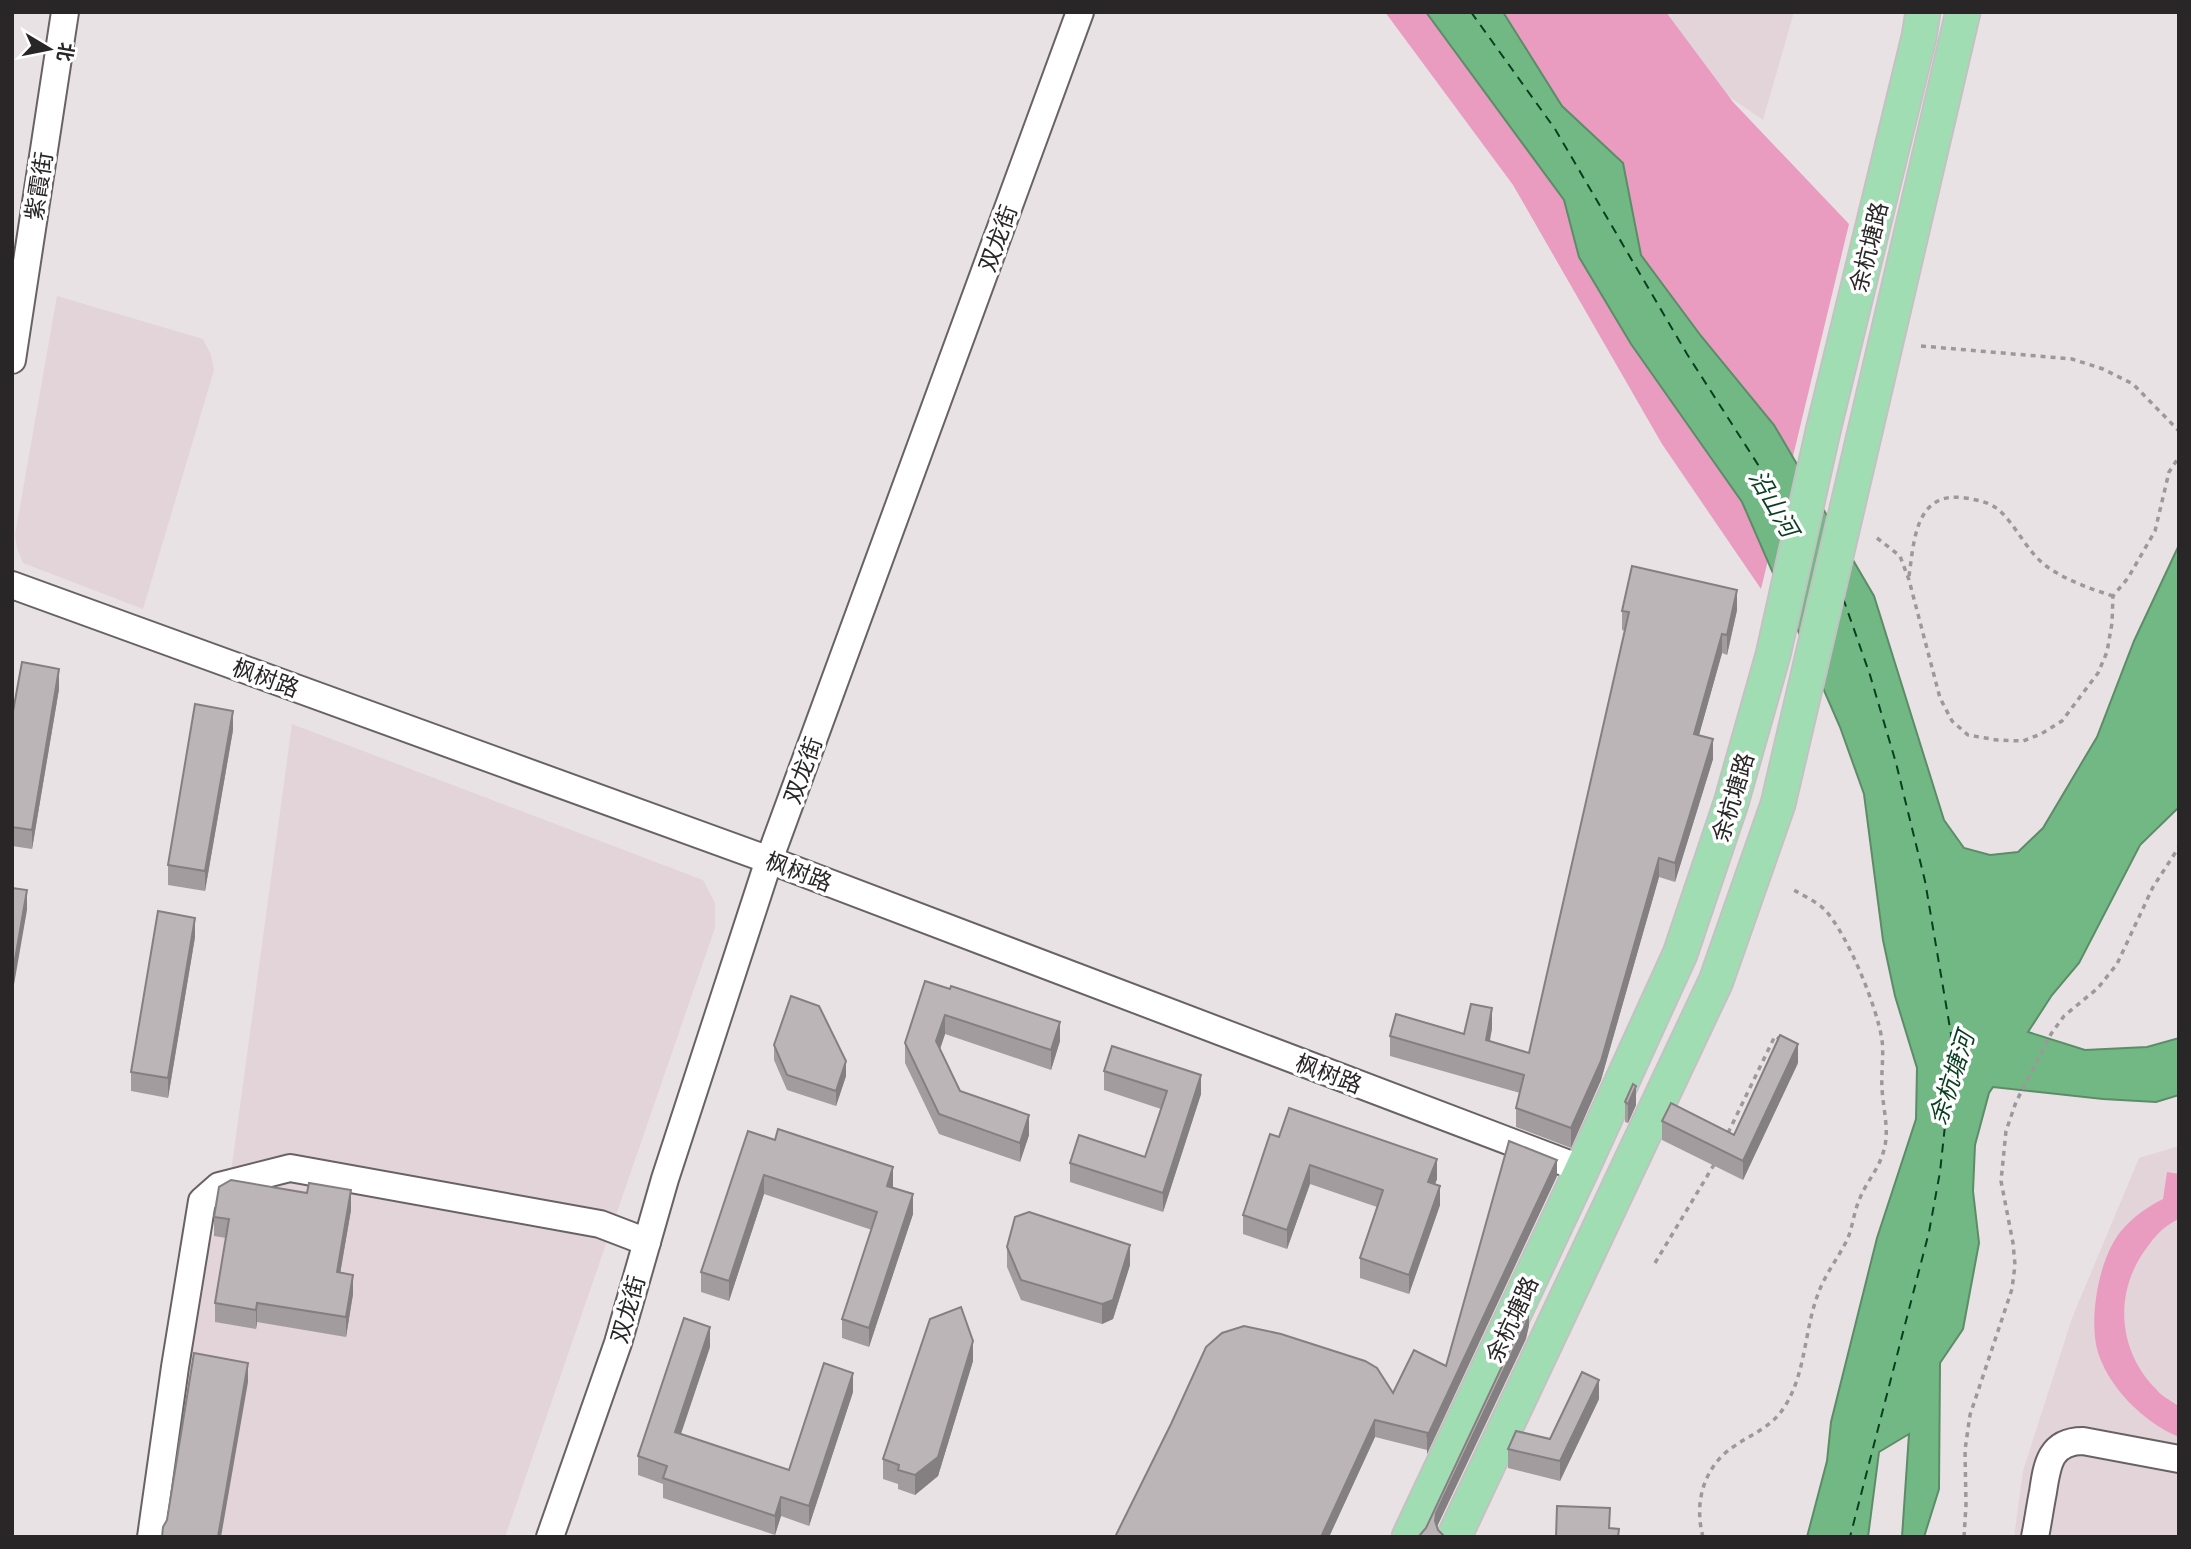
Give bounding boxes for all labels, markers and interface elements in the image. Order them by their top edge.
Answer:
north arrow [14,14,84,84]
text: 北 [52,41,79,63]
street label: 紫霞街 [18,150,58,222]
street label: 余杭塘路 [1842,199,1894,295]
street label: 双龙街 [971,200,1023,276]
water label: 沿山河 [1742,464,1808,546]
street label: 枫树路 [228,651,304,703]
street label: 双龙街 [776,732,828,808]
street label: 余杭塘路 [1704,749,1760,845]
street label: 枫树路 [761,845,837,897]
water label: 余杭塘河 [1921,1024,1982,1129]
street label: 枫树路 [1291,1047,1367,1099]
street label: 余杭塘路 [1478,1271,1544,1367]
street label: 双龙街 [603,1272,651,1346]

